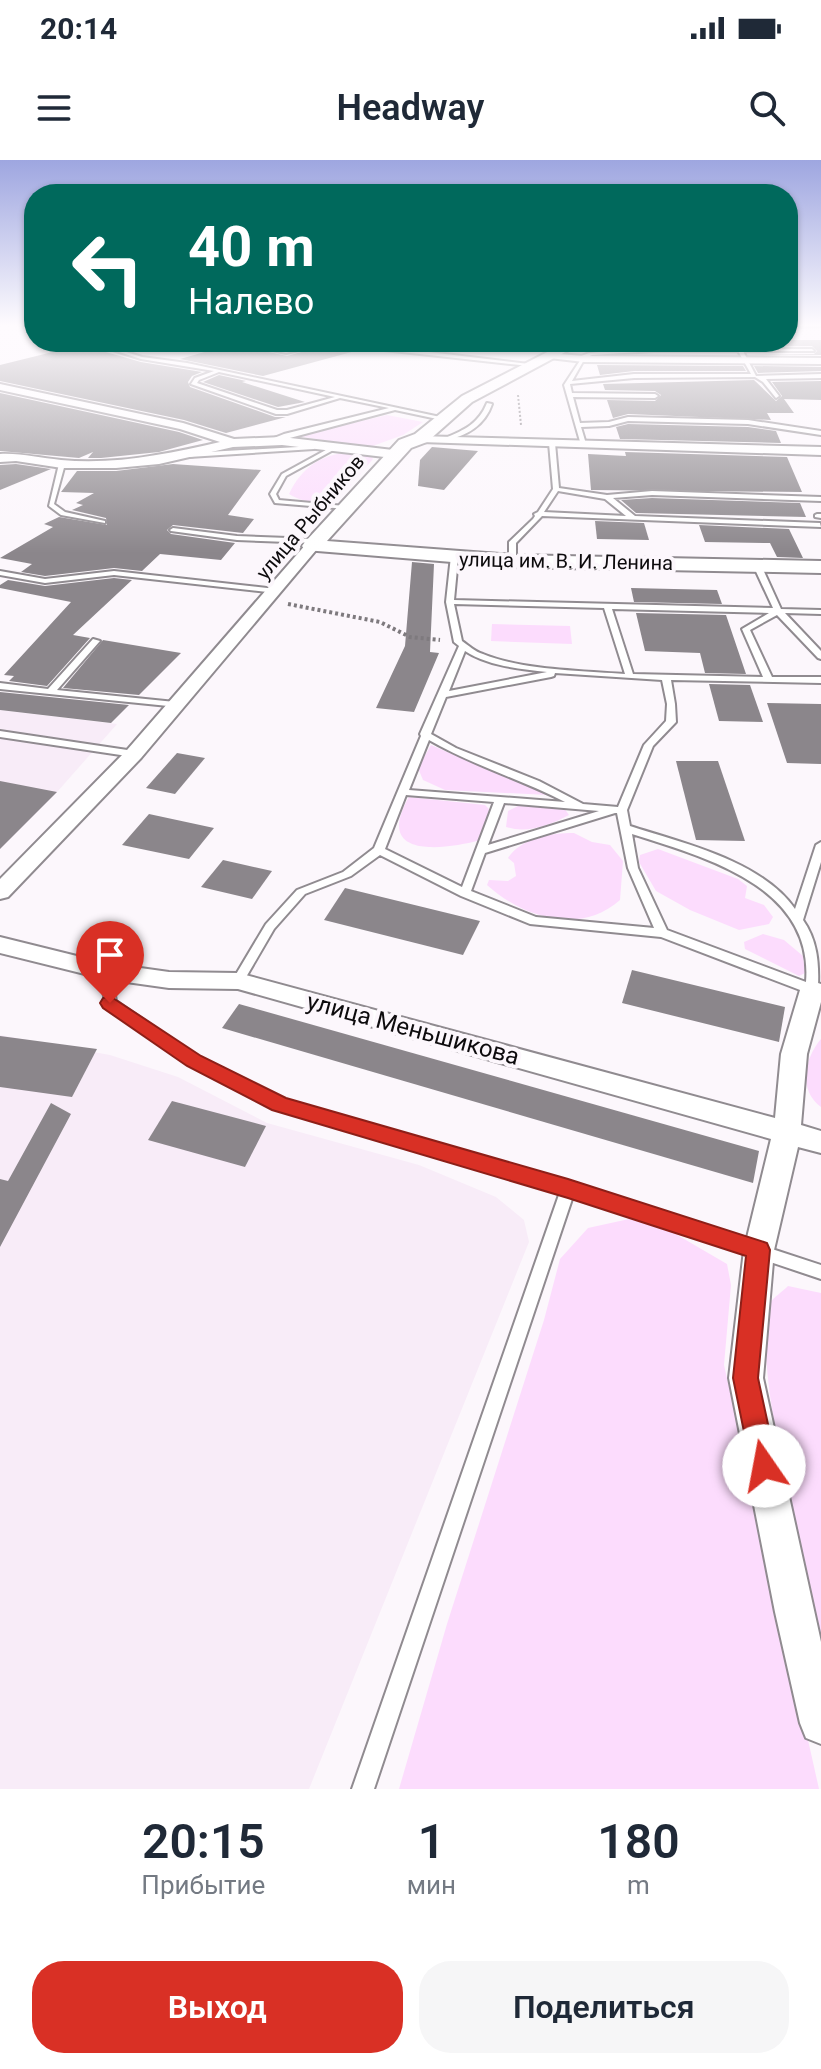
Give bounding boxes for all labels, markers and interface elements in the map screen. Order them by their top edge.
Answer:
text: 20:14 [40,11,117,46]
icon: menu [32,86,76,130]
icon: search [745,86,789,130]
text: Headway [337,87,485,129]
text: 40 m [188,214,315,280]
icon: left [56,216,160,320]
text: Налево [188,281,314,323]
street label: улица Рыбников [251,450,369,584]
street label: улица им. В. И. Ленина [459,547,673,575]
pin [76,921,144,1003]
icon: arrive [88,933,132,977]
street label: улица Меньшикова [304,987,522,1071]
position arrow [722,1424,806,1508]
text: 20:15 [142,1813,265,1870]
text: 1 [418,1813,445,1870]
text: 180 [597,1813,680,1870]
text: Прибытие [141,1870,265,1900]
text: мин [407,1870,456,1900]
text: m [627,1870,650,1900]
button: Выход [32,1961,403,2053]
button: Поделиться [419,1961,789,2053]

